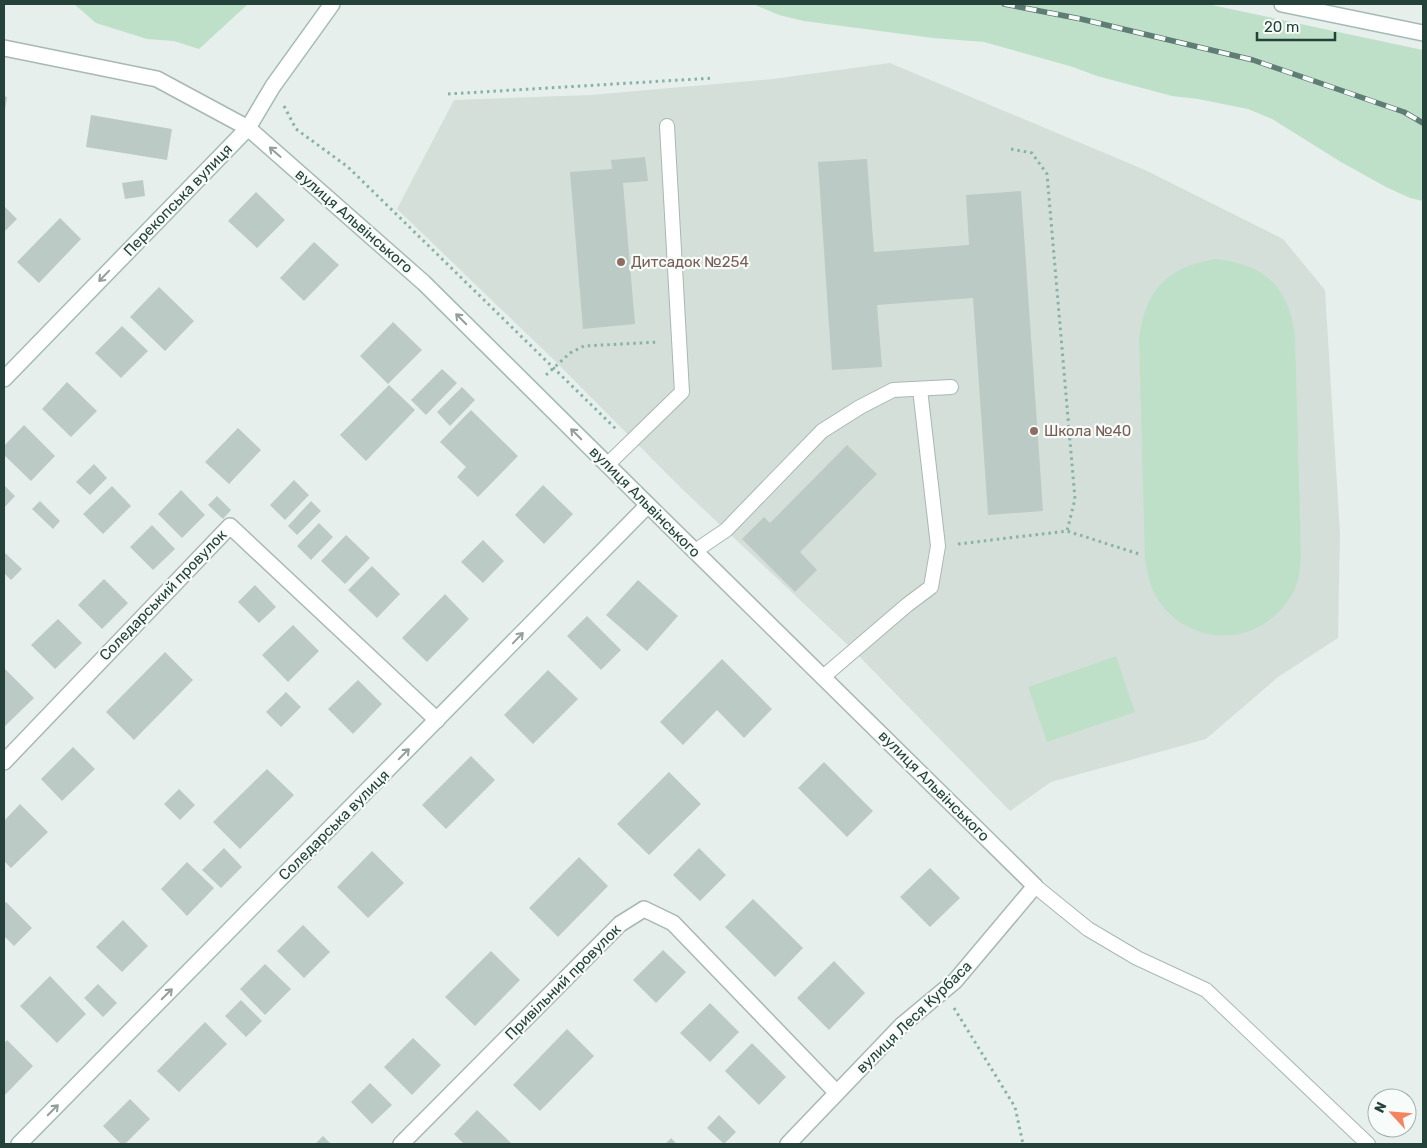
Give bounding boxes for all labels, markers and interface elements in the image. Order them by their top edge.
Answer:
scale bar [1257,10,1334,42]
text: 20 m [1264,18,1299,36]
street label: Перекопська вулиця [120,140,236,260]
one-way arrow [269,146,282,158]
street label: вулиця Альвінського [292,165,416,277]
place label: Дитсадок №254 [631,253,749,271]
marker: Дитсадок №254 [615,256,627,268]
one-way arrow [98,269,110,282]
one-way arrow [455,314,467,326]
place label: Школа №40 [1044,422,1131,440]
marker: Школа №40 [1028,425,1040,437]
one-way arrow [570,428,582,440]
street label: вулиця Альвінського [586,443,704,561]
street label: Соледарський провулок [96,526,230,664]
one-way arrow [512,631,524,644]
street label: вулиця Альвінського [875,727,993,845]
one-way arrow [398,747,410,760]
street label: Соледарська вулиця [275,766,393,884]
street label: Привільний провулок [501,920,625,1044]
street label: вулиця Леся Курбаса [852,957,976,1077]
one-way arrow [161,988,173,1000]
north arrow [1367,1088,1417,1138]
text: N [1371,1099,1391,1116]
one-way arrow [47,1103,59,1116]

